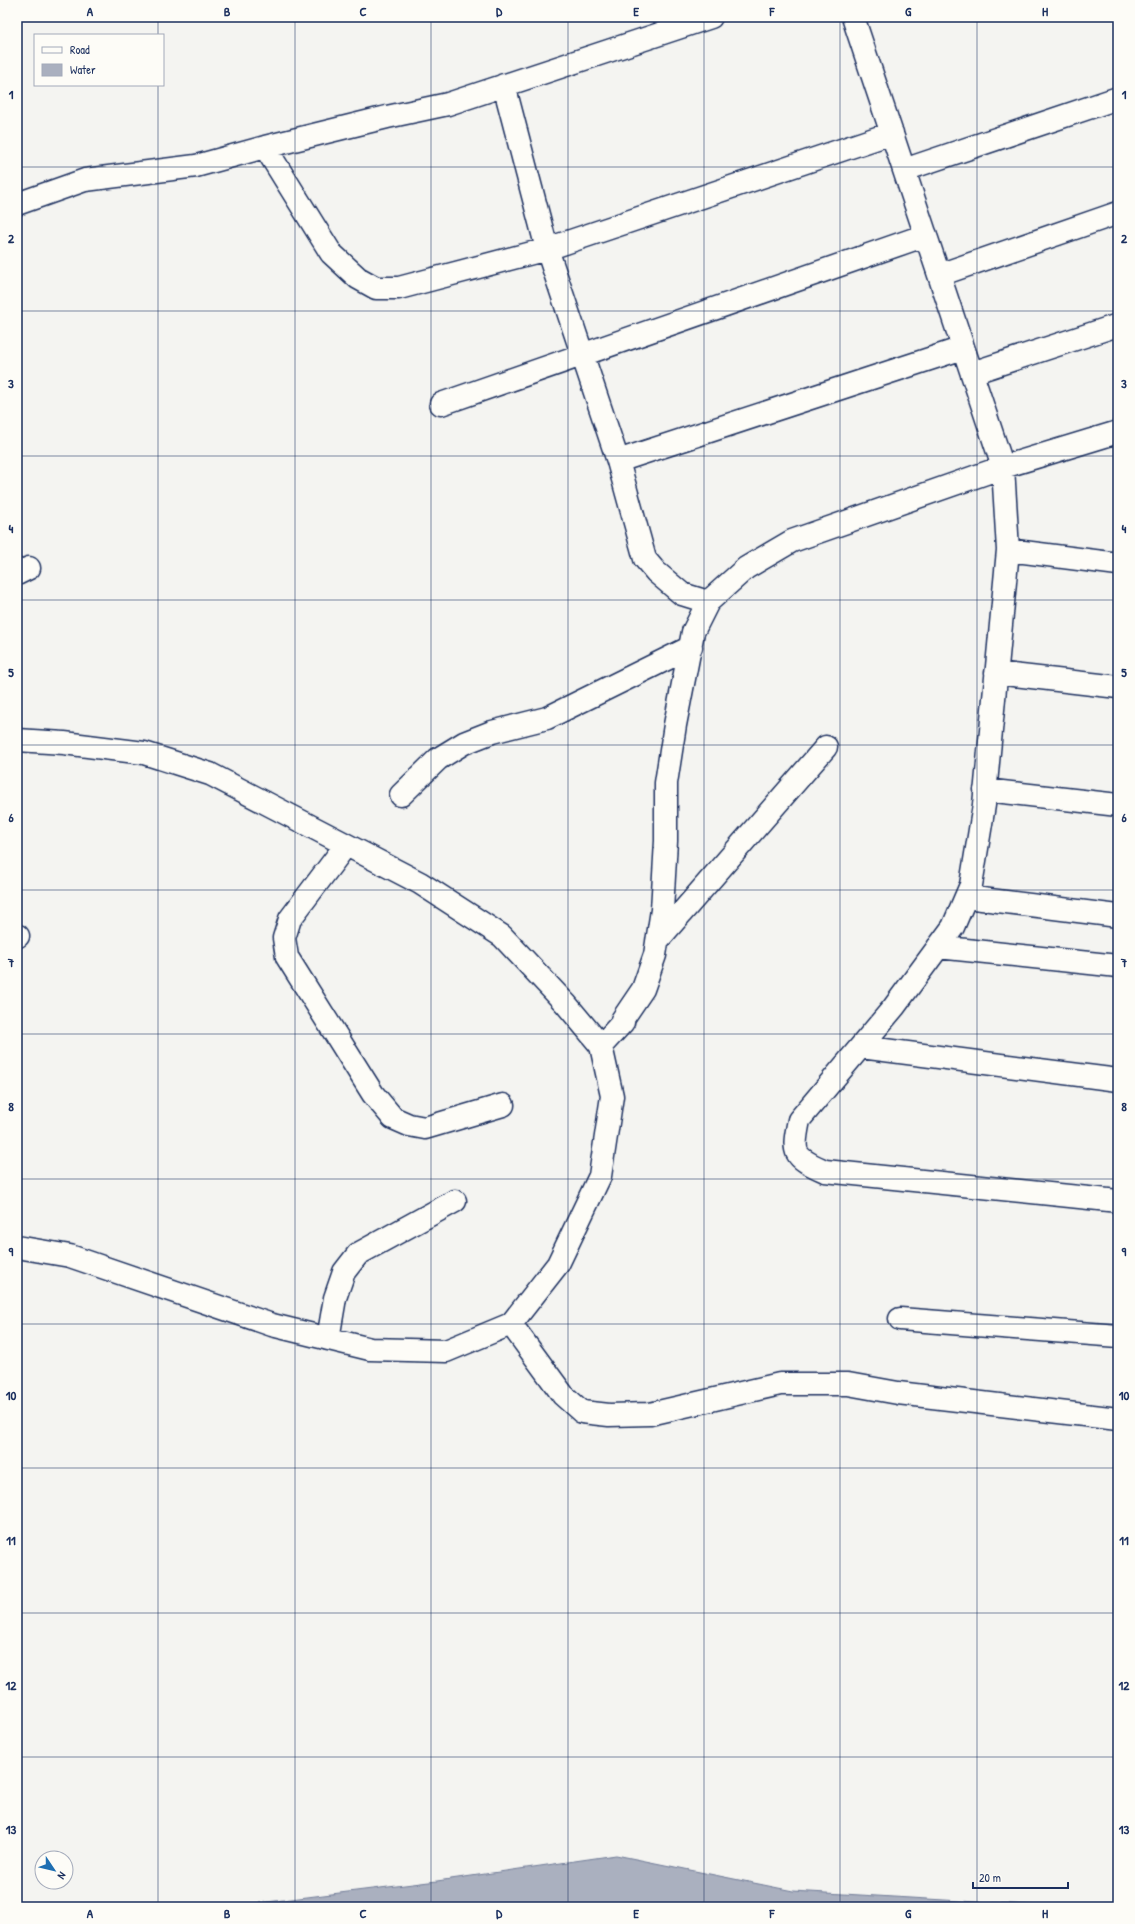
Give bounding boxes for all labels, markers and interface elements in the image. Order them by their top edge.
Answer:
text: A [87,2,94,20]
text: B [224,2,231,20]
text: C [359,2,367,20]
text: D [496,2,503,20]
text: E [633,2,639,20]
text: F [769,2,776,20]
text: G [905,2,912,20]
text: H [1042,2,1048,20]
legend [34,34,164,86]
text: Road [70,41,90,58]
text: Water [70,61,96,78]
text: 1 [9,85,14,103]
text: 1 [1122,85,1127,103]
text: 2 [8,229,15,247]
text: 2 [1121,229,1128,247]
text: 3 [8,374,14,392]
text: 3 [1121,374,1127,392]
text: 4 [9,519,14,537]
text: 4 [1122,519,1127,537]
text: 5 [8,663,14,681]
text: 5 [1121,663,1127,681]
text: 6 [8,808,14,826]
text: 6 [1121,808,1127,826]
text: 7 [7,953,15,971]
text: 7 [1120,953,1128,971]
text: 8 [8,1097,14,1115]
text: 8 [1121,1097,1127,1115]
text: 9 [9,1242,14,1260]
text: 9 [1122,1242,1127,1260]
text: 10 [6,1386,16,1404]
text: 10 [1119,1386,1129,1404]
text: 11 [6,1531,16,1549]
text: 11 [1119,1531,1129,1549]
text: 12 [6,1676,17,1694]
text: 12 [1119,1676,1130,1694]
text: 13 [6,1820,16,1838]
text: 13 [1119,1820,1129,1838]
north arrow [34,1850,74,1890]
scale bar [973,1864,1068,1890]
text: N [55,1869,70,1882]
text: 20 m [979,1869,1001,1886]
text: A [87,1904,94,1922]
text: B [224,1904,231,1922]
text: C [359,1904,367,1922]
text: D [496,1904,503,1922]
text: E [633,1904,639,1922]
text: F [769,1904,776,1922]
text: G [905,1904,912,1922]
text: H [1042,1904,1048,1922]

